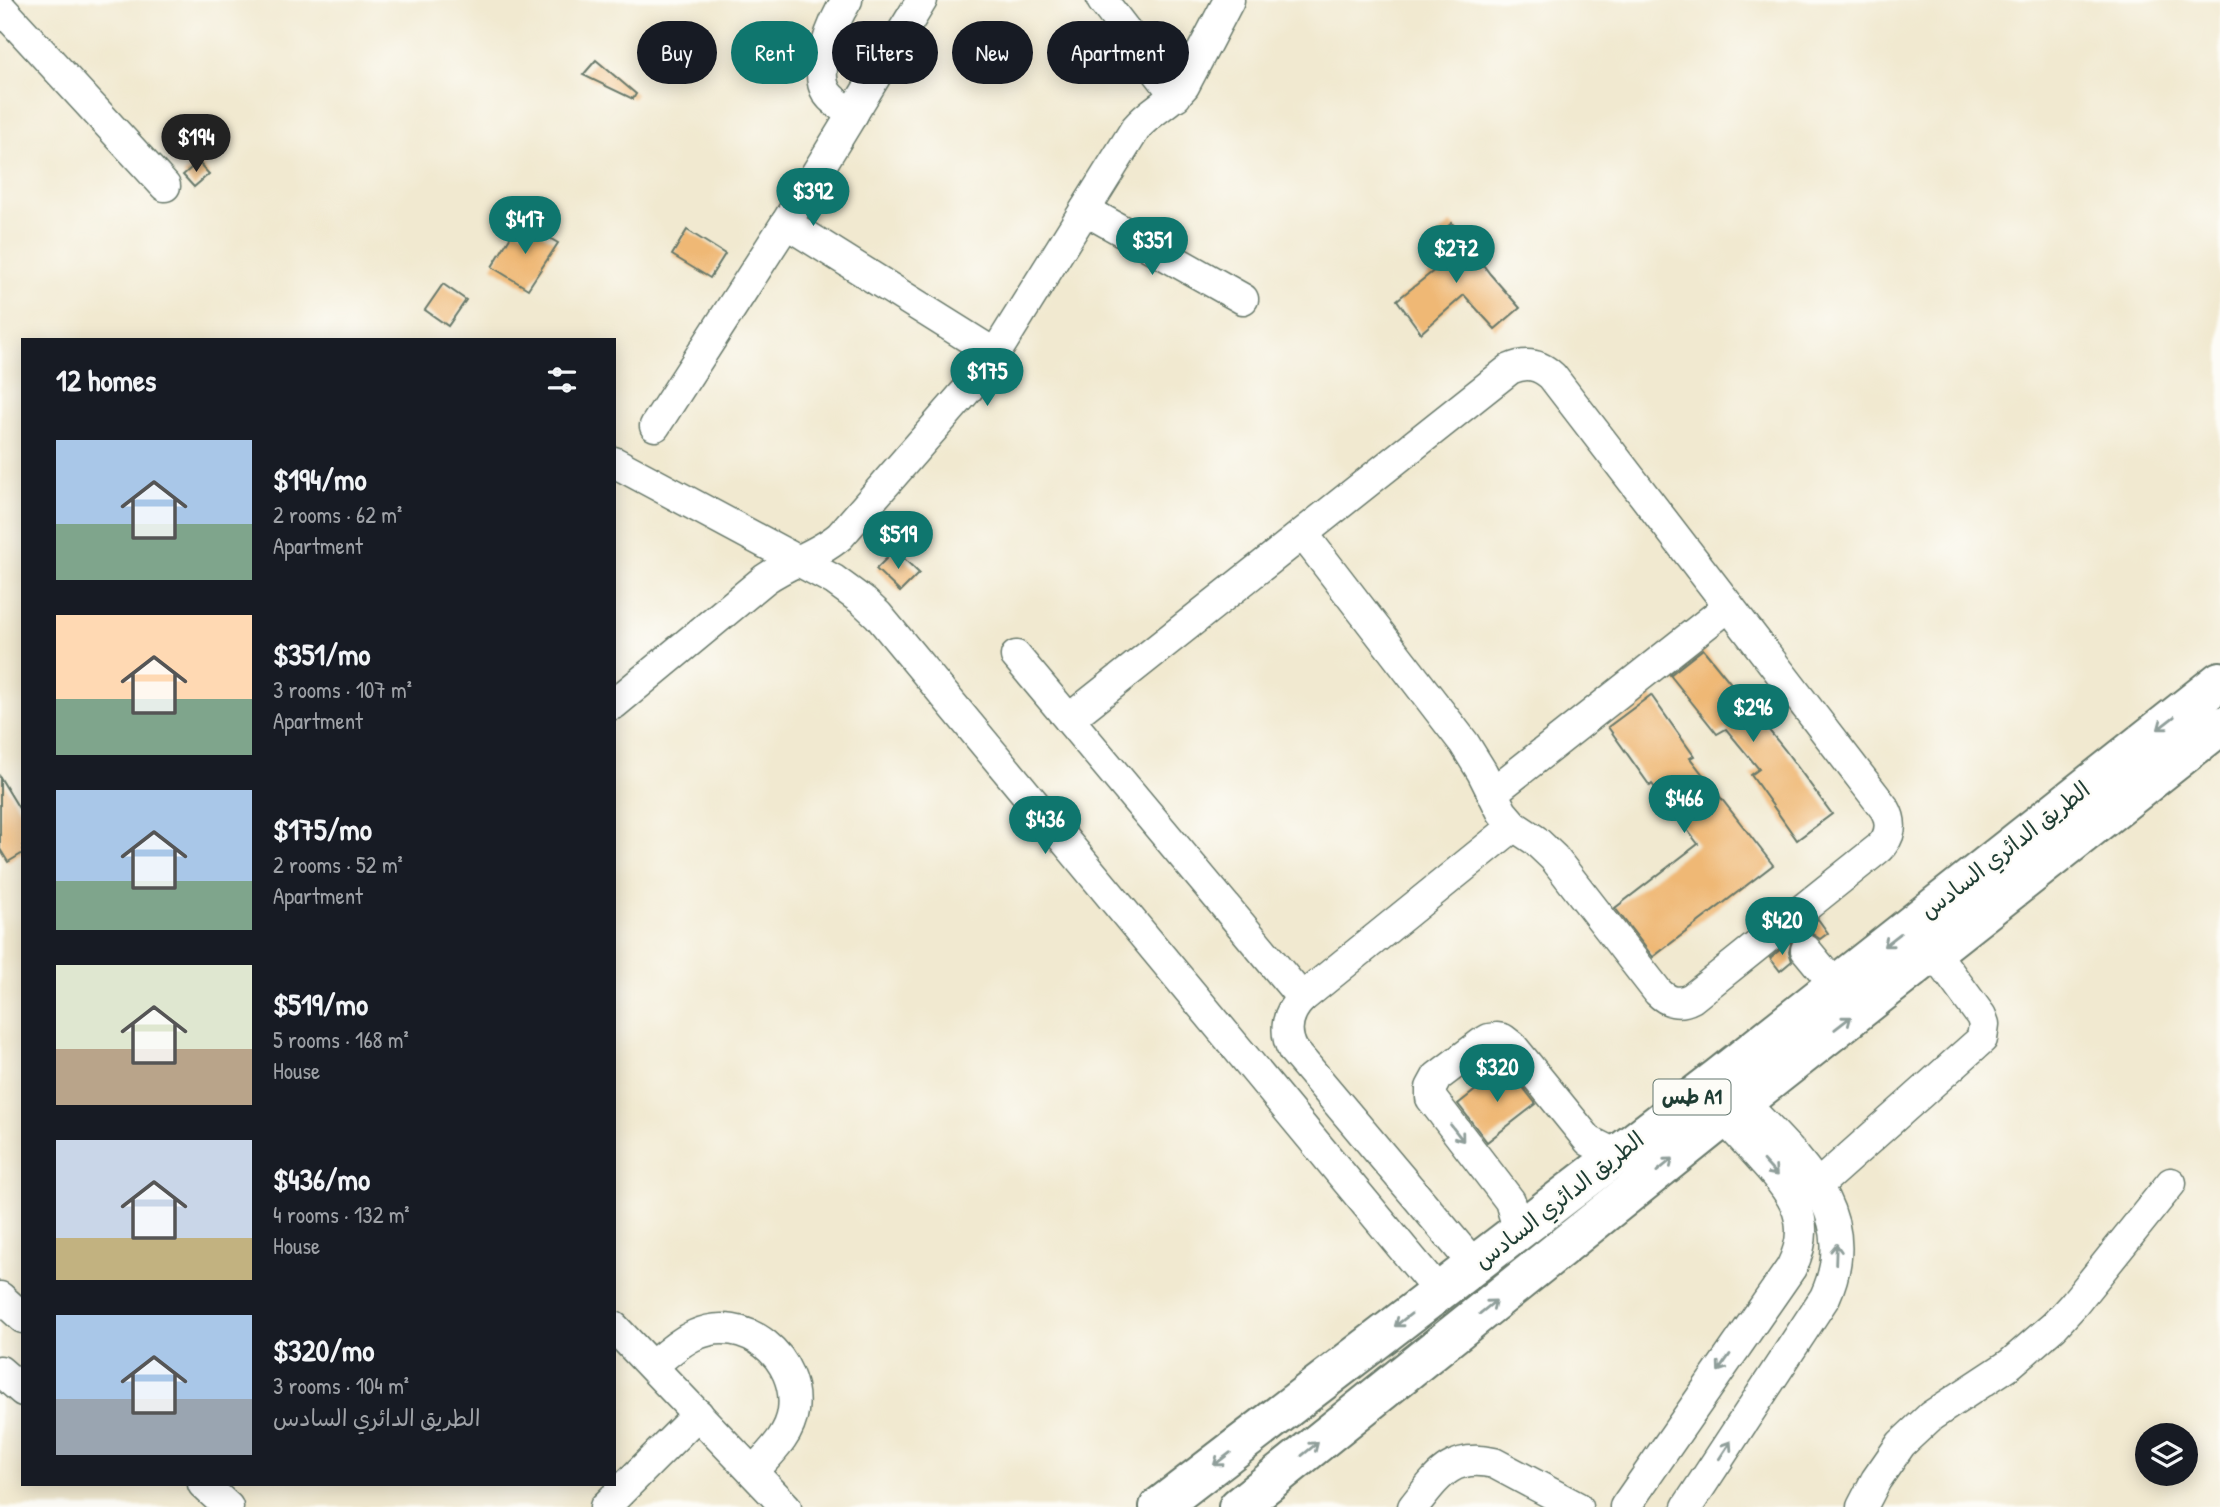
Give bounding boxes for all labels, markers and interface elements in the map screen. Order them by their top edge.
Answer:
chip: Buy [637,21,717,84]
chip: Rent [731,21,818,84]
chip: Filters [832,21,938,84]
chip: New [952,21,1033,84]
chip: Apartment [1047,21,1189,84]
pin: $194 [155,114,237,174]
text: $194 [177,121,215,152]
pin: $392 [772,168,854,228]
text: $392 [792,175,834,206]
pin: $417 [484,196,566,256]
text: $417 [505,203,545,234]
pin: $351 [1111,218,1193,277]
text: $351 [1132,224,1172,255]
pin: $272 [1415,226,1497,285]
text: $272 [1434,232,1478,263]
pin: $175 [946,348,1028,408]
text: $175 [966,355,1008,386]
text: 12 homes [56,360,156,400]
icon: filters [543,361,581,399]
text: $194/mo [273,459,367,499]
icon: home [112,468,196,552]
text: 2 rooms · 62 m² [273,499,402,530]
pin: $519 [857,512,939,571]
text: $519 [879,518,917,549]
text: Apartment [273,530,363,561]
text: $351/mo [273,634,370,674]
icon: home [112,643,196,727]
text: 3 rooms · 107 m² [273,674,412,705]
pin: $296 [1712,684,1794,744]
text: $296 [1733,691,1773,722]
text: Apartment [273,705,363,736]
one-way arrow [2158,716,2176,731]
street label: الطريق الدائري السادس [1913,774,2097,927]
pin: $466 [1643,776,1725,835]
text: $466 [1665,782,1703,813]
pin: $436 [1004,796,1086,856]
text: $436 [1025,803,1065,834]
text: $175/mo [273,809,372,849]
icon: home [112,818,196,902]
text: 2 rooms · 52 m² [273,849,403,880]
text: Apartment [273,880,363,911]
pin: $420 [1741,898,1823,957]
text: $420 [1761,904,1803,935]
one-way arrow [1883,932,1901,947]
text: $519/mo [273,984,368,1024]
icon: home [112,993,196,1077]
one-way arrow [1834,1015,1852,1031]
text: 5 rooms · 168 m² [273,1024,409,1055]
pin: $320 [1456,1044,1538,1104]
text: $320 [1475,1051,1519,1082]
text: House [273,1055,320,1086]
road number: طس A1 [1654,1080,1730,1114]
one-way arrow [1450,1123,1465,1141]
street label: الطريق الدائري السادس [1467,1124,1651,1277]
one-way arrow [1656,1157,1674,1172]
text: $436/mo [273,1159,370,1199]
one-way arrow [1761,1159,1778,1176]
icon: home [112,1168,196,1252]
text: 4 rooms · 132 m² [273,1199,410,1230]
text: House [273,1230,320,1261]
one-way arrow [1829,1243,1842,1266]
one-way arrow [1478,1299,1496,1314]
one-way arrow [1394,1313,1412,1328]
text: $320/mo [273,1330,374,1370]
icon: home [112,1343,196,1427]
one-way arrow [1717,1353,1731,1372]
text: 3 rooms · 104 m² [273,1370,409,1401]
text: الطريق الدائري السادس [273,1402,480,1433]
map controls [2135,1423,2198,1486]
button: layers [2135,1423,2198,1486]
one-way arrow [1301,1441,1319,1457]
one-way arrow [1717,1441,1732,1460]
one-way arrow [1213,1451,1232,1466]

